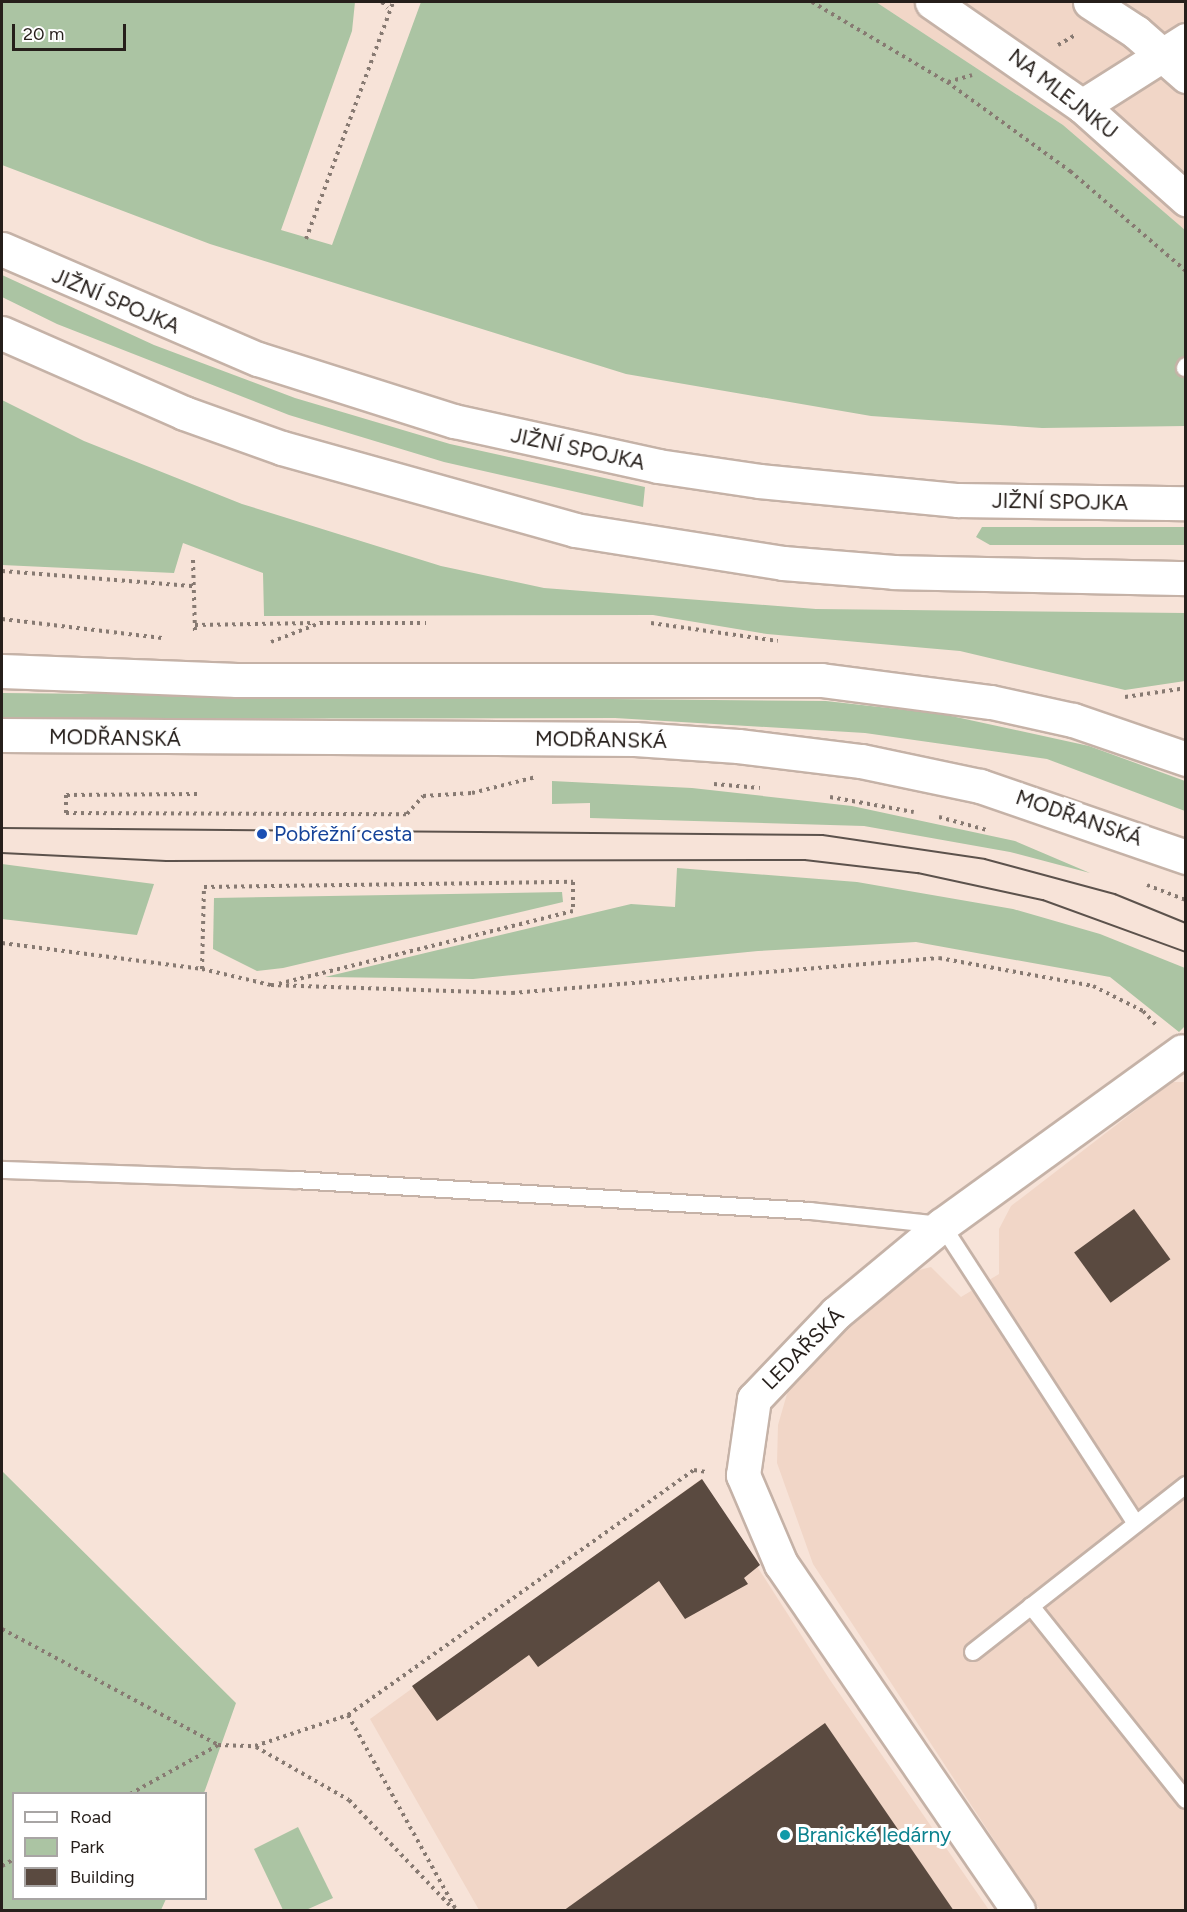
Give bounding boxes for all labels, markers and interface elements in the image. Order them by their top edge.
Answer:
scale bar [15,12,129,50]
text: 20 m [23,23,64,45]
street label: NA MLEJNKU [1003,44,1123,144]
street label: JIŽNÍ SPOJKA [48,263,184,339]
street label: JIŽNÍ SPOJKA [509,423,647,475]
street label: JIŽNÍ SPOJKA [992,488,1128,516]
street label: MODŘANSKÁ [49,724,181,752]
street label: MODŘANSKÁ [535,726,667,754]
street label: MODŘANSKÁ [1012,785,1146,851]
place label: Pobřežní cesta [274,821,412,847]
marker: Pobřežní cesta [255,827,269,841]
street label: LEDAŘSKÁ [757,1303,849,1395]
legend [12,1792,207,1900]
text: Road [70,1806,111,1828]
place label: Branické ledárny [797,1822,951,1848]
marker: Branické ledárny [778,1828,792,1842]
text: Park [70,1836,104,1858]
text: Building [70,1866,135,1888]

